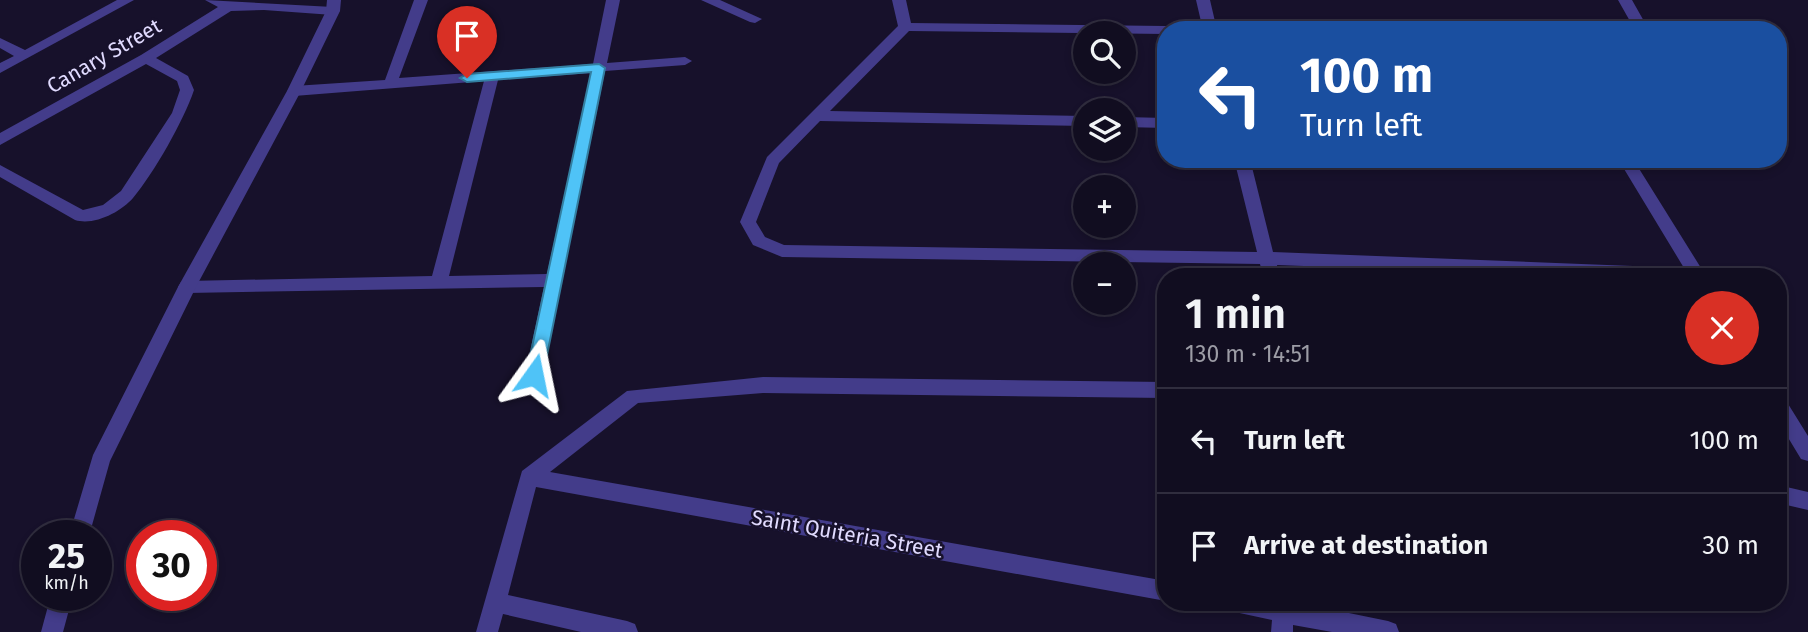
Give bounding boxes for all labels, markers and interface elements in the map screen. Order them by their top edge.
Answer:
pin [437,6,497,78]
street label: Canary Street [42,13,166,99]
icon: arrive [448,17,486,55]
map controls [1073,21,1136,315]
button: search [1073,21,1136,84]
text: 100 m [1300,46,1433,105]
icon: left [1185,49,1276,140]
button: layers [1073,98,1136,161]
text: Turn left [1300,106,1422,144]
button: + [1073,175,1136,238]
button: − [1073,252,1136,315]
text: 1 min [1185,289,1286,339]
button: close [1685,291,1759,365]
position arrow [497,338,571,412]
text: 130 m · 14:51 [1185,340,1311,368]
icon: left [1185,422,1223,460]
text: Turn left [1244,425,1345,456]
text: 100 m [1690,425,1759,456]
street label: Saint Quiteria Street [749,504,945,564]
speed limit sign: 30 [126,520,217,611]
icon: arrive [1185,527,1223,565]
text: Arrive at destination [1244,530,1488,561]
text: 30 m [1702,530,1759,561]
text: 25 [48,535,85,577]
text: km/h [44,572,89,594]

